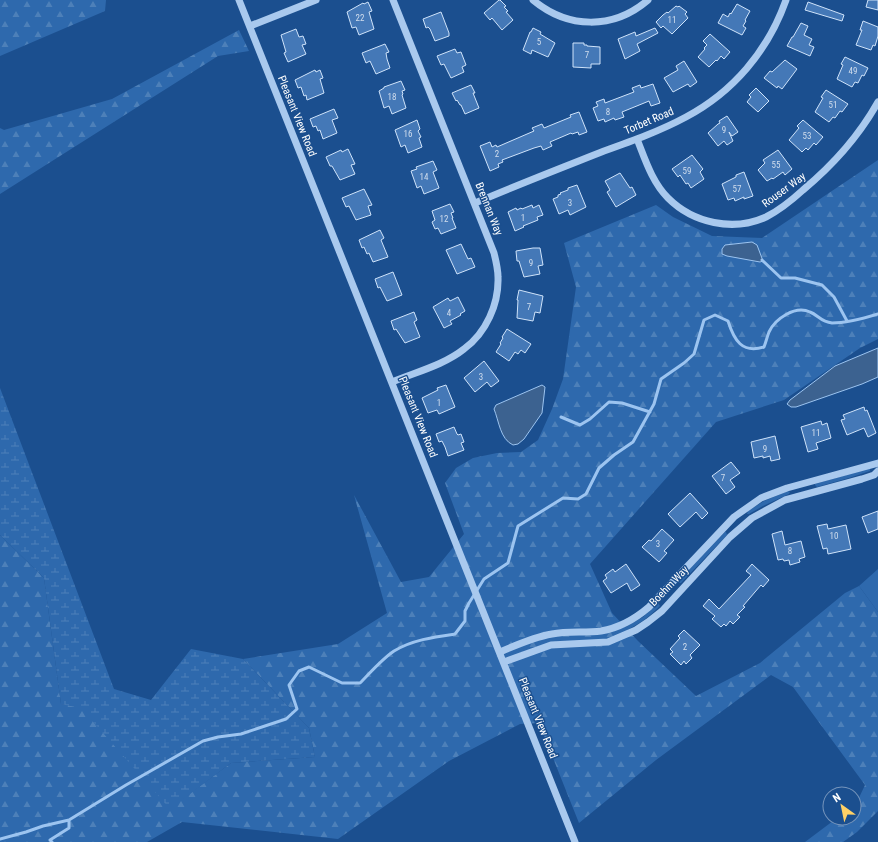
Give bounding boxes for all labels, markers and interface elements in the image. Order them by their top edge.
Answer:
house number: 22 [356,13,365,23]
house number: 11 [668,15,676,25]
house number: 5 [537,37,542,47]
house number: 7 [585,50,590,60]
house number: 49 [849,66,857,76]
street label: Pleasant View Road [275,74,319,158]
house number: 18 [388,92,396,102]
house number: 51 [829,100,837,110]
street label: Torbet Road [622,105,676,137]
house number: 8 [606,107,610,117]
house number: 9 [722,125,726,135]
house number: 16 [404,129,412,139]
house number: 53 [803,131,811,141]
house number: 2 [495,149,500,159]
house number: 55 [772,160,781,170]
house number: 59 [683,166,691,176]
street label: Rouser Way [760,170,809,210]
house number: 14 [420,172,429,182]
street label: Brennan Way [472,181,506,238]
house number: 57 [733,184,742,194]
house number: 3 [568,198,572,208]
house number: 1 [521,213,525,223]
house number: 12 [440,214,449,224]
house number: 9 [529,258,533,268]
house number: 7 [527,302,532,312]
house number: 4 [447,308,452,318]
house number: 3 [479,372,483,382]
street label: Pleasant View Road [396,375,440,459]
house number: 1 [437,398,441,408]
house number: 11 [812,428,820,438]
house number: 9 [763,444,767,454]
house number: 7 [721,473,726,483]
house number: 10 [830,531,838,541]
house number: 3 [656,539,660,549]
house number: 8 [788,546,792,556]
street label: Boehm Way [647,563,692,609]
house number: 2 [683,642,688,652]
street label: Pleasant View Road [516,676,560,760]
north arrow [822,786,862,826]
text: N [830,791,843,805]

